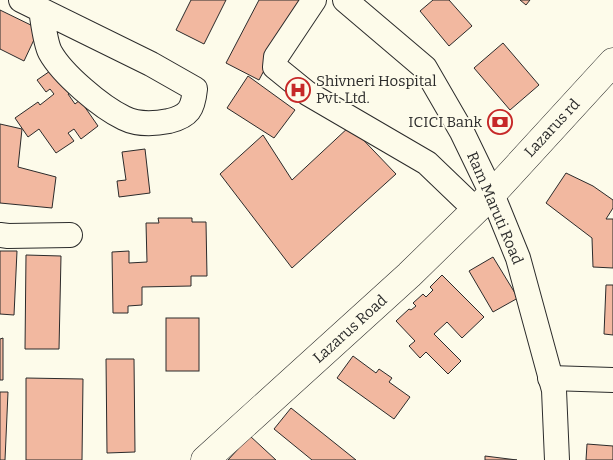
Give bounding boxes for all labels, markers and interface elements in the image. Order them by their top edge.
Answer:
place label: Shivneri Hospital Pvt. Ltd. [316,72,437,107]
hospital icon: Shivneri Hospital Pvt. Ltd. [285,77,311,103]
street label: Lazarus rd [521,95,584,161]
bank icon: ICICI Bank [487,109,513,135]
place label: ICICI Bank [408,113,482,131]
street label: Ram Maruti Road [463,149,527,267]
street label: Lazarus Road [309,291,391,367]

